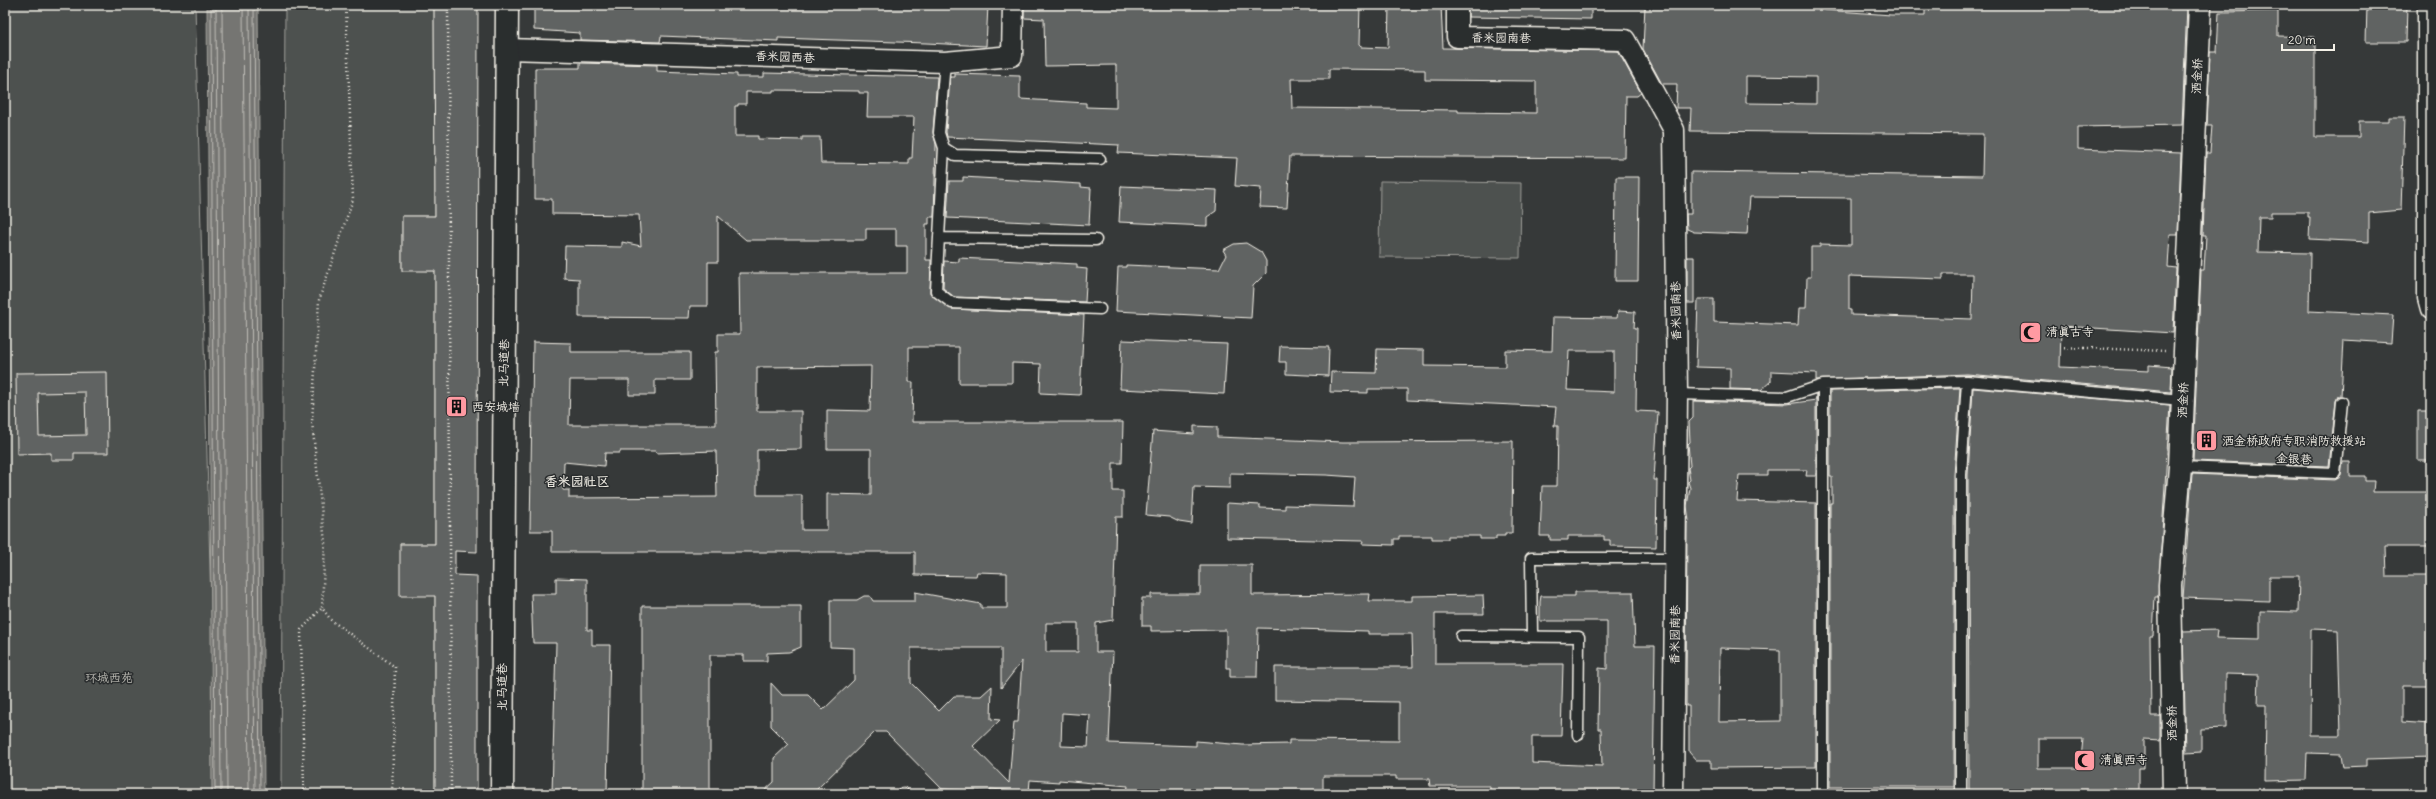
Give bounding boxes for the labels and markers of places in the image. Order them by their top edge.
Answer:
mosque icon: 清真古寺 [2017,319,2043,345]
place label: 清真古寺 [2046,324,2094,339]
building icon: 西安城墙 [443,394,469,420]
place label: 西安城墙 [472,399,520,414]
building icon: 洒金桥政府专职消防救援站 [2194,428,2220,454]
place label: 洒金桥政府专职消防救援站 [2222,433,2366,448]
mosque icon: 清真西寺 [2071,747,2097,773]
place label: 清真西寺 [2100,752,2148,767]

